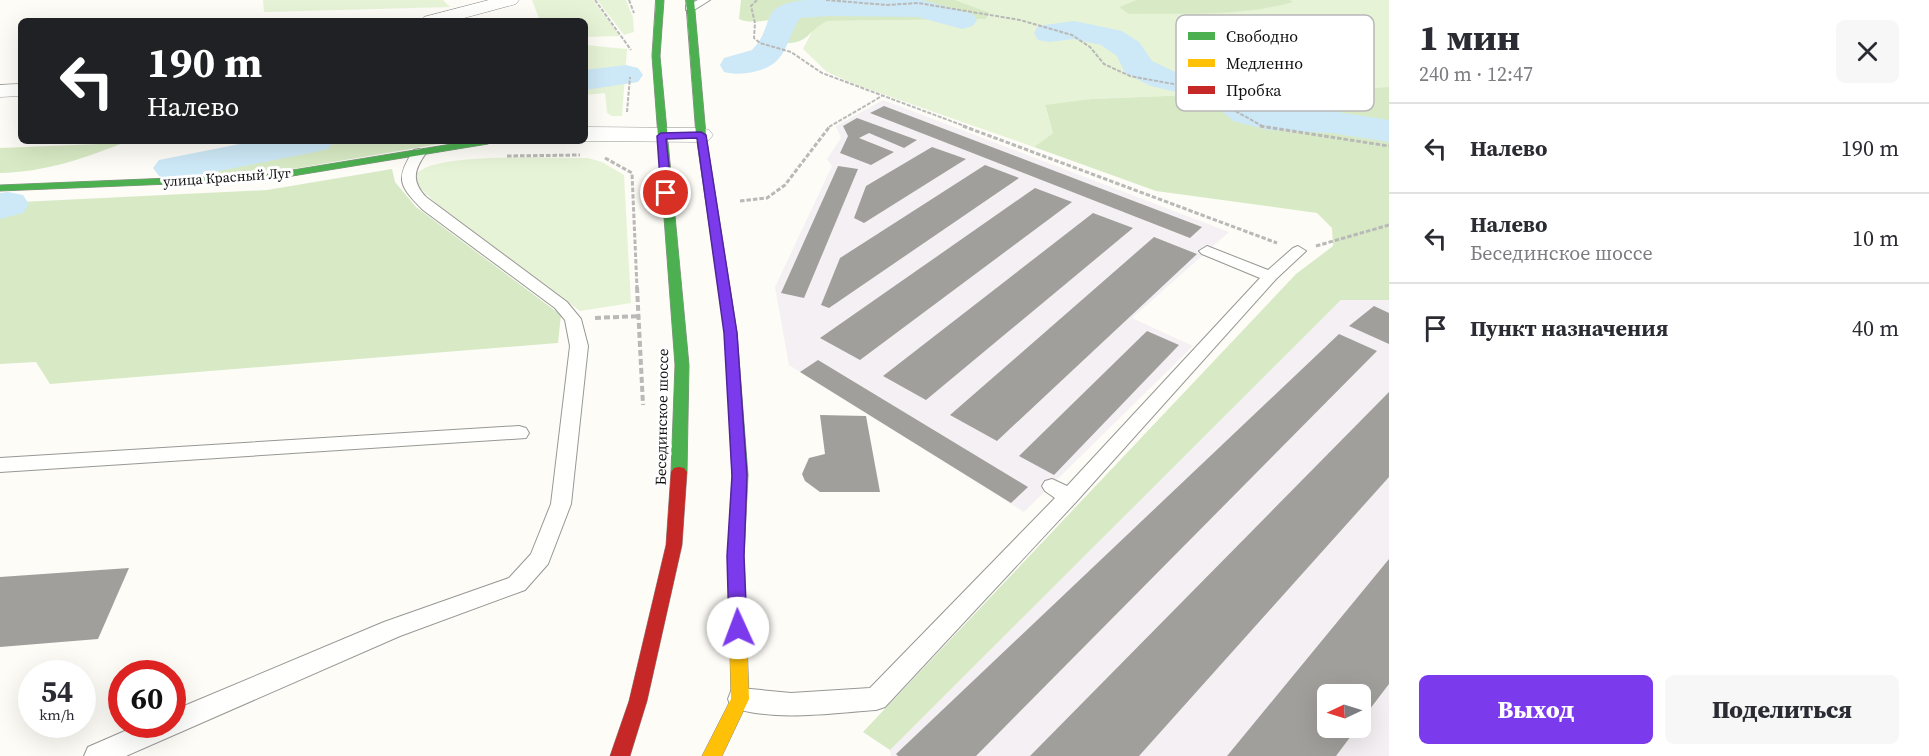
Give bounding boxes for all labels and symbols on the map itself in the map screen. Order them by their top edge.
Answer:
legend [1176,15,1374,111]
text: Свободно [1226,25,1298,47]
text: Медленно [1226,52,1303,74]
text: Пробка [1226,79,1282,101]
street label: улица Красный Луг [163,163,291,191]
pin [640,167,691,218]
street label: Бесединское шоссе [650,348,673,486]
position arrow [706,596,770,660]
speed limit sign: 60 [108,660,186,738]
north arrow [1317,684,1371,738]

